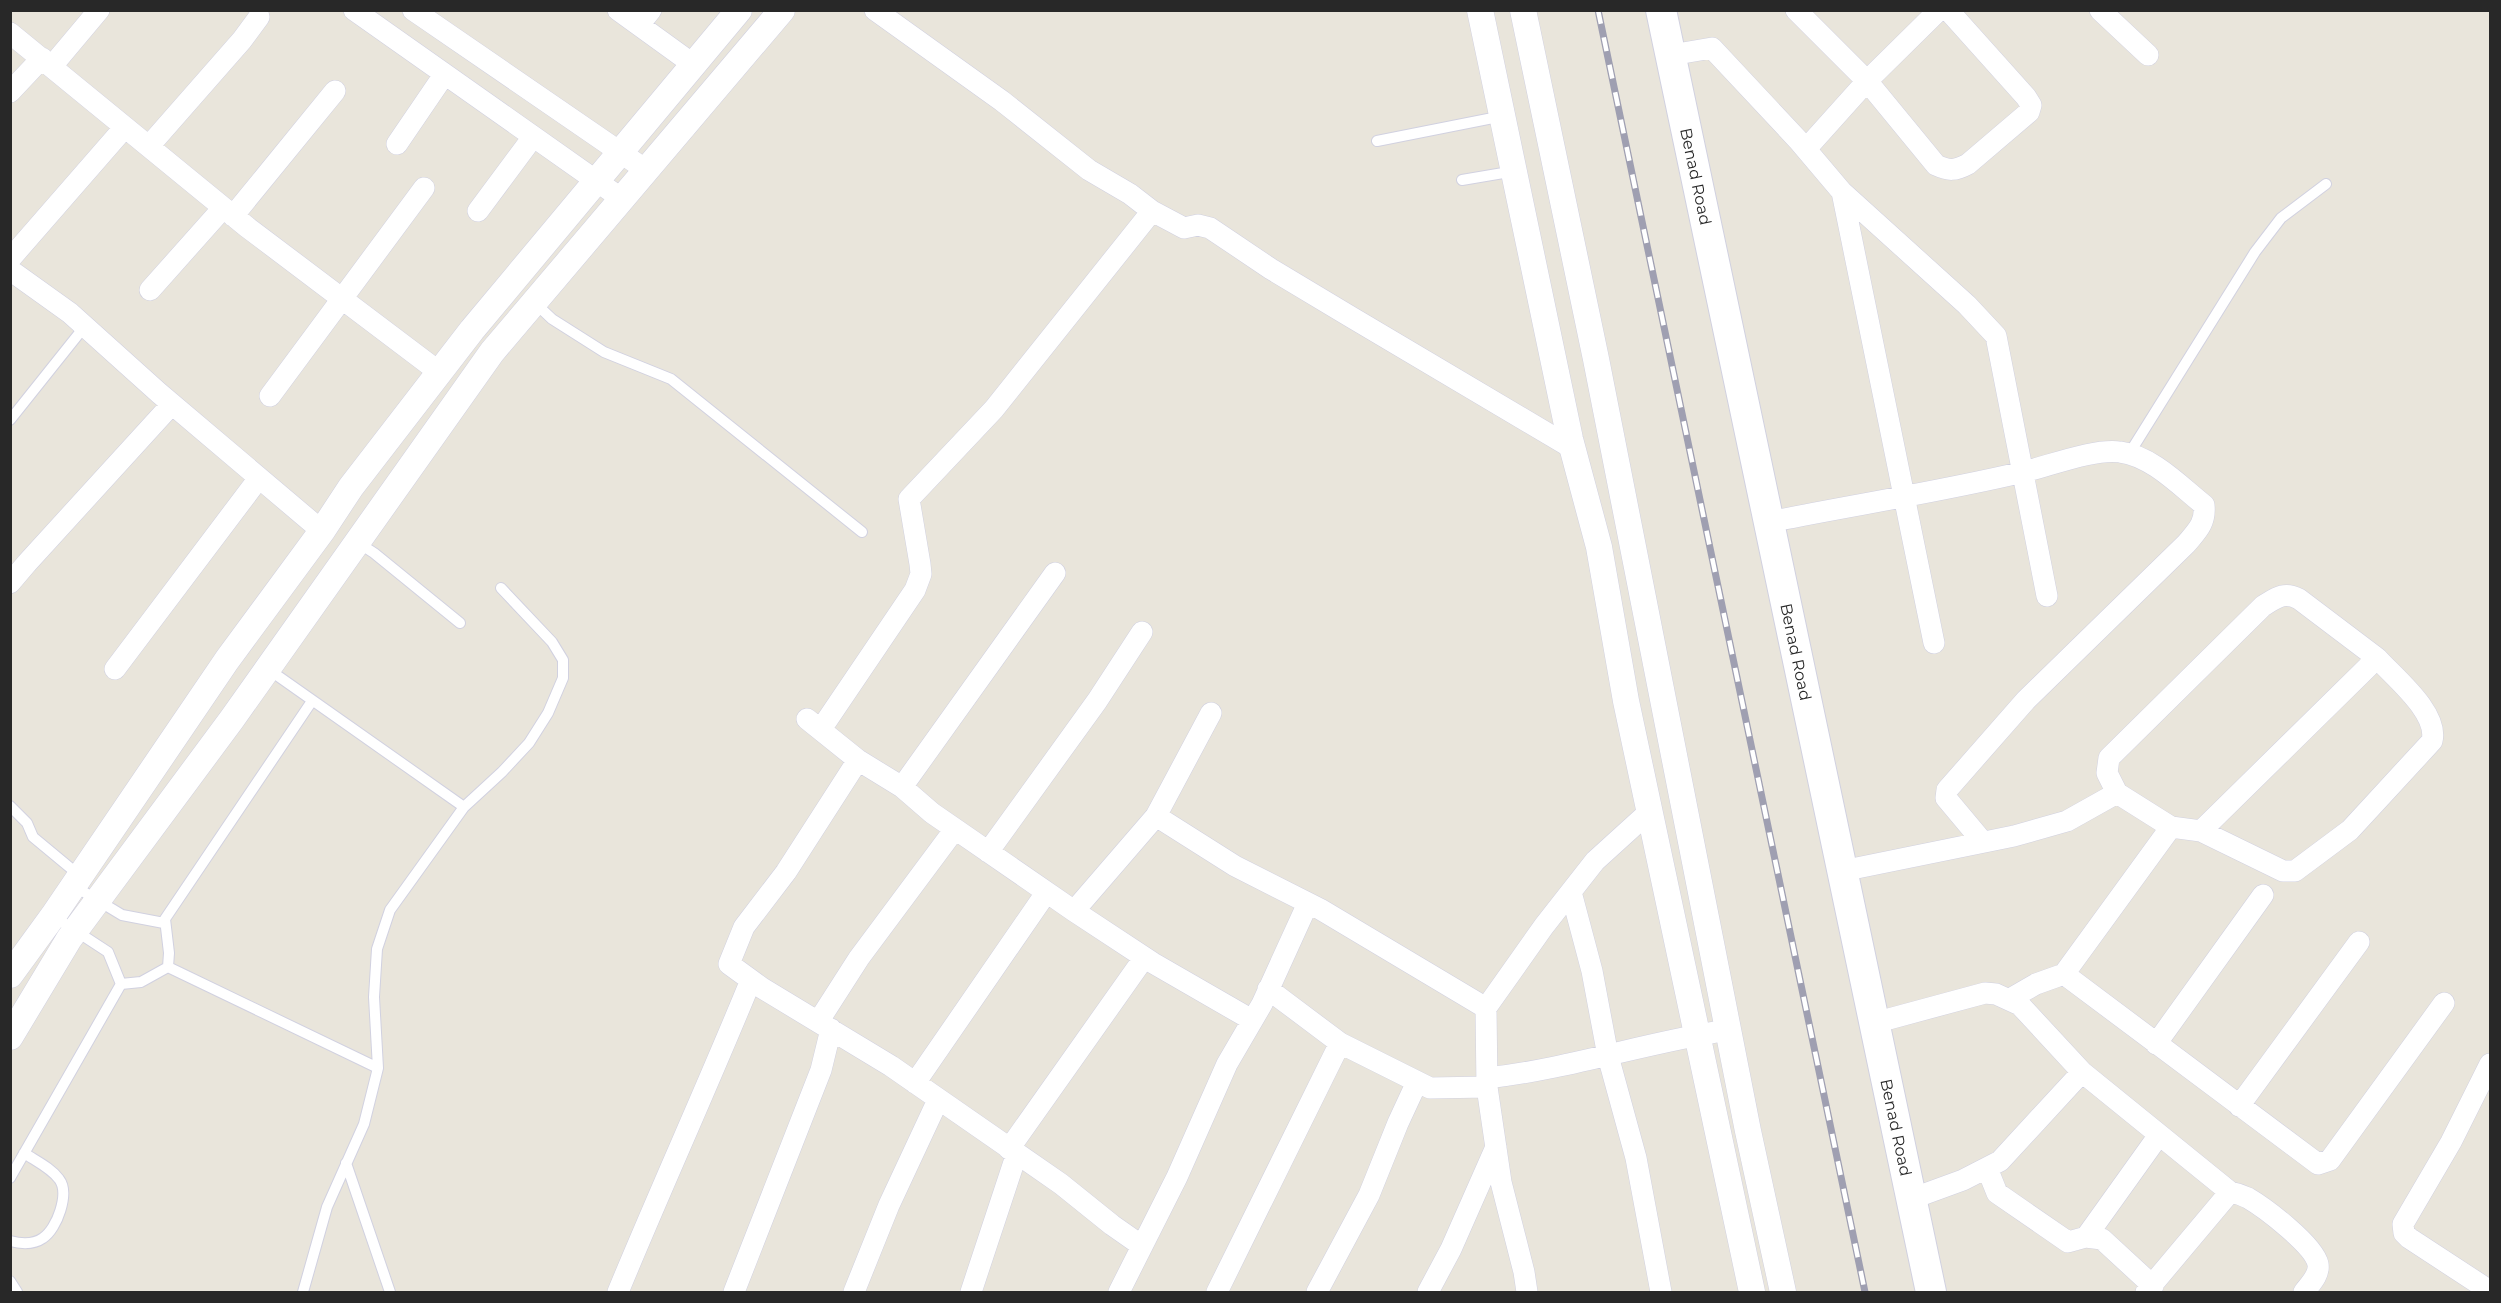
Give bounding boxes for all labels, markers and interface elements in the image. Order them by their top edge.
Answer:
street label: Benad Road [1677,126,1716,227]
street label: Benad Road [1777,602,1816,702]
street label: Benad Road [1877,1077,1916,1178]

